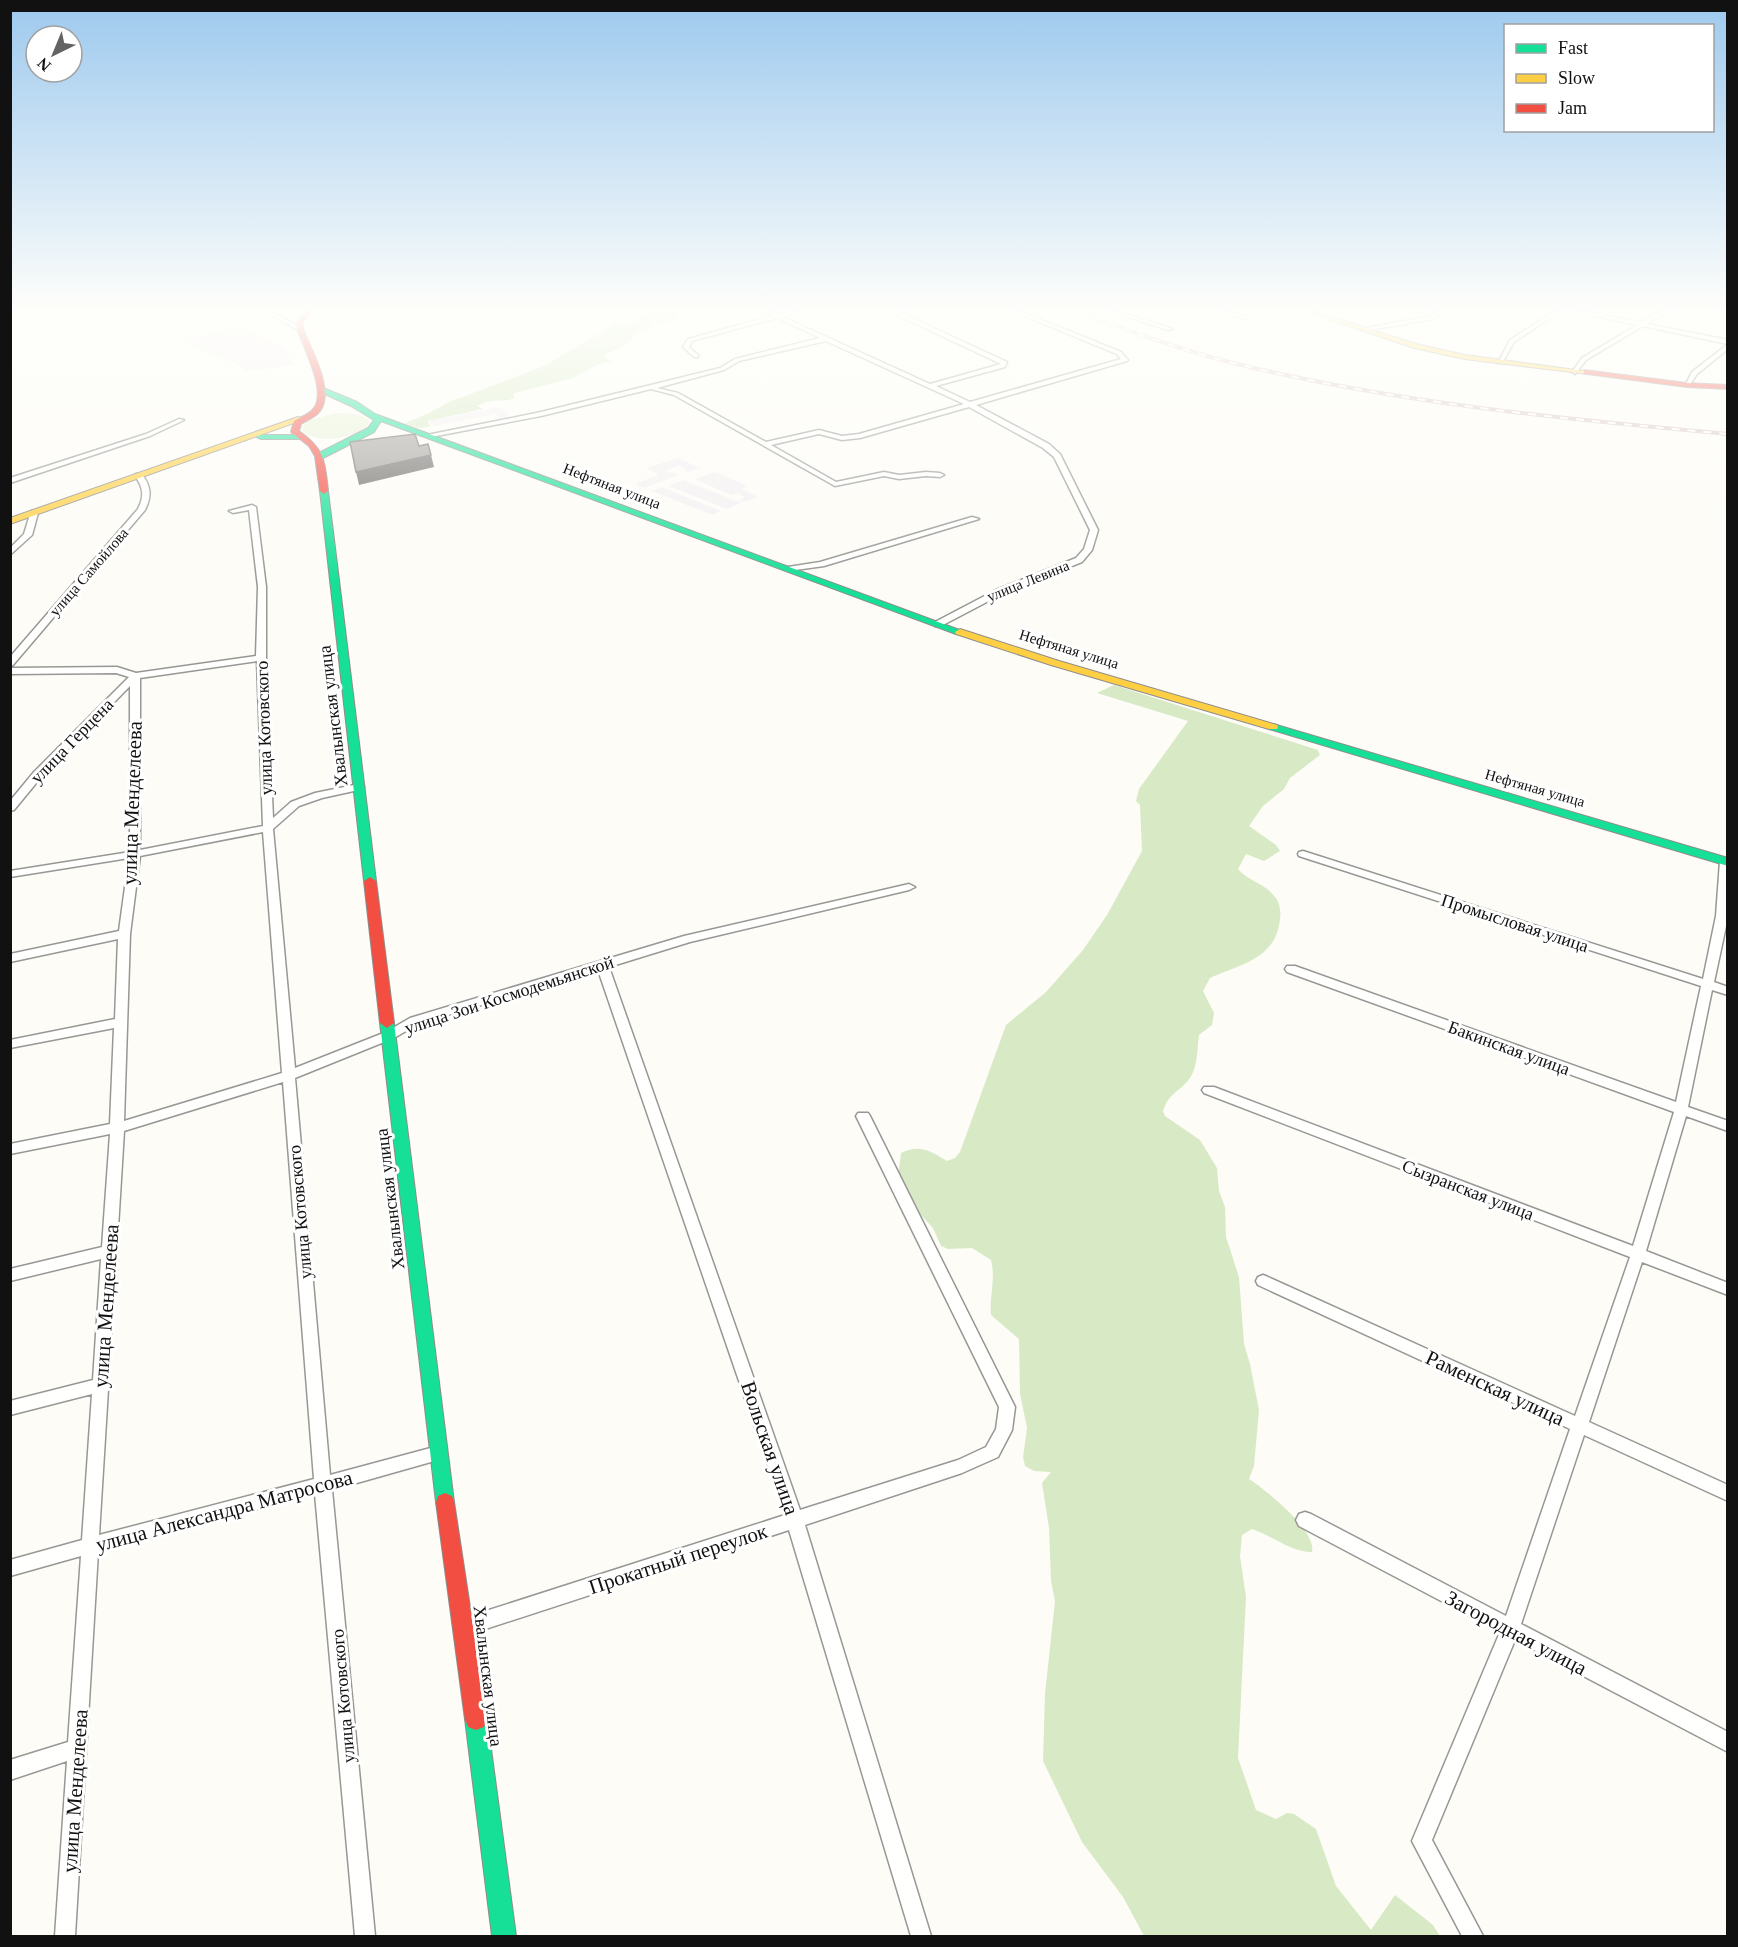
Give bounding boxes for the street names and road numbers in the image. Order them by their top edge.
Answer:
street label: Нефтяная улица [561,460,663,512]
street label: улица Самойлова [47,525,132,619]
street label: улица Левина [985,557,1072,605]
street label: Нефтяная улица [1017,626,1121,672]
street label: Хвалынская улица [314,644,352,788]
street label: улица Котовского [252,660,276,796]
street label: улица Герцена [27,694,117,788]
street label: улица Менделеева [117,720,147,885]
street label: Нефтяная улица [1483,766,1587,810]
street label: Промысловая улица [1439,890,1591,956]
street label: улица Зои Космодемьянской [402,952,616,1038]
street label: Бакинская улица [1445,1017,1573,1079]
street label: Хвалынская улица [371,1127,409,1271]
street label: улица Котовского [284,1144,316,1280]
street label: Сызранская улица [1399,1156,1537,1224]
street label: улица Менделеева [88,1223,124,1389]
street label: Раменская улица [1422,1345,1569,1431]
street label: Вольская улица [736,1378,804,1519]
street label: улица Александра Матросова [93,1465,356,1557]
street label: Прокатный переулок [586,1519,771,1599]
street label: Загородная улица [1441,1586,1591,1681]
street label: Хвалынская улица [469,1604,507,1748]
street label: улица Котовского [327,1628,359,1764]
street label: улица Менделеева [57,1708,93,1874]

